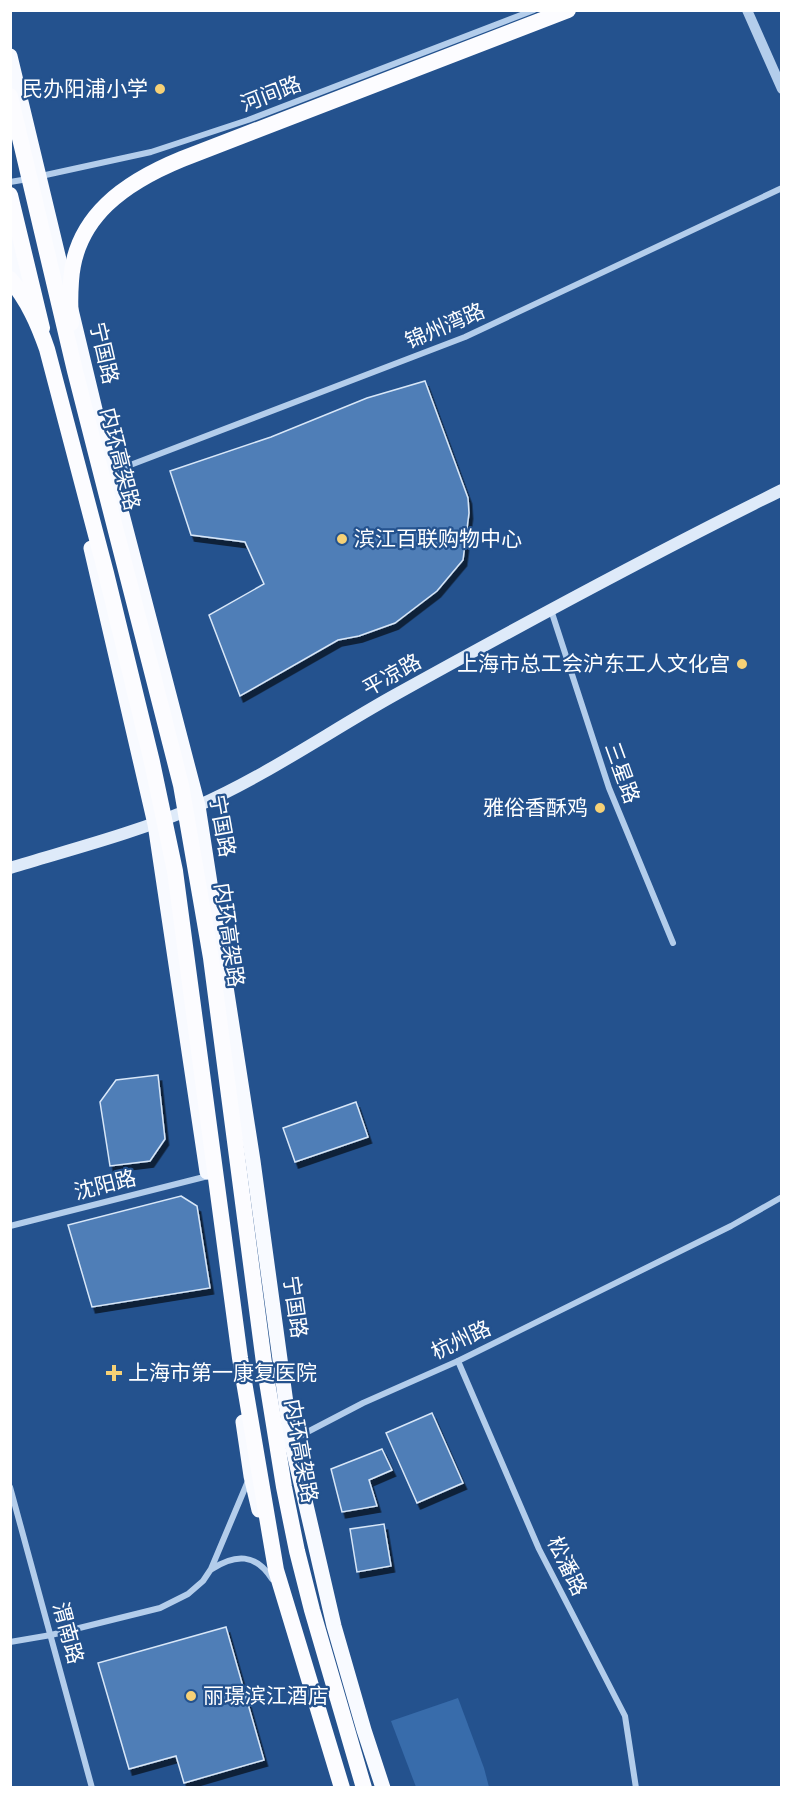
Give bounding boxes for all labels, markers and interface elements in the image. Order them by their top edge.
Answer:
street label: 河间路 [237,70,305,116]
place label: 民办阳浦小学 [22,75,148,101]
marker: 民办阳浦小学 [153,82,167,96]
street label: 锦州湾路 [401,297,488,353]
street label: 宁国路 [85,319,125,386]
street label: 内环高架路 [96,405,146,513]
place label: 滨江百联购物中心 [354,525,522,551]
marker: 滨江百联购物中心 [335,532,349,546]
street label: 平凉路 [358,647,425,701]
place label: 上海市总工会沪东工人文化宫 [457,650,730,676]
marker: 上海市总工会沪东工人文化宫 [735,657,749,671]
street label: 三星路 [600,739,646,807]
street label: 宁国路 [205,793,241,859]
place label: 雅俗香酥鸡 [483,794,588,820]
marker: 雅俗香酥鸡 [593,801,607,815]
street label: 内环高架路 [210,881,250,989]
street label: 沈阳路 [71,1164,138,1204]
street label: 宁国路 [279,1274,313,1340]
street label: 杭州路 [427,1314,495,1364]
place label: 上海市第一康复医院 [128,1359,317,1385]
marker: 上海市第一康复医院 [105,1364,123,1382]
street label: 内环高架路 [280,1397,324,1505]
street label: 松潘路 [542,1532,593,1600]
street label: 渭南路 [48,1599,90,1667]
place label: 丽璟滨江酒店 [203,1682,329,1708]
marker: 丽璟滨江酒店 [184,1689,198,1703]

